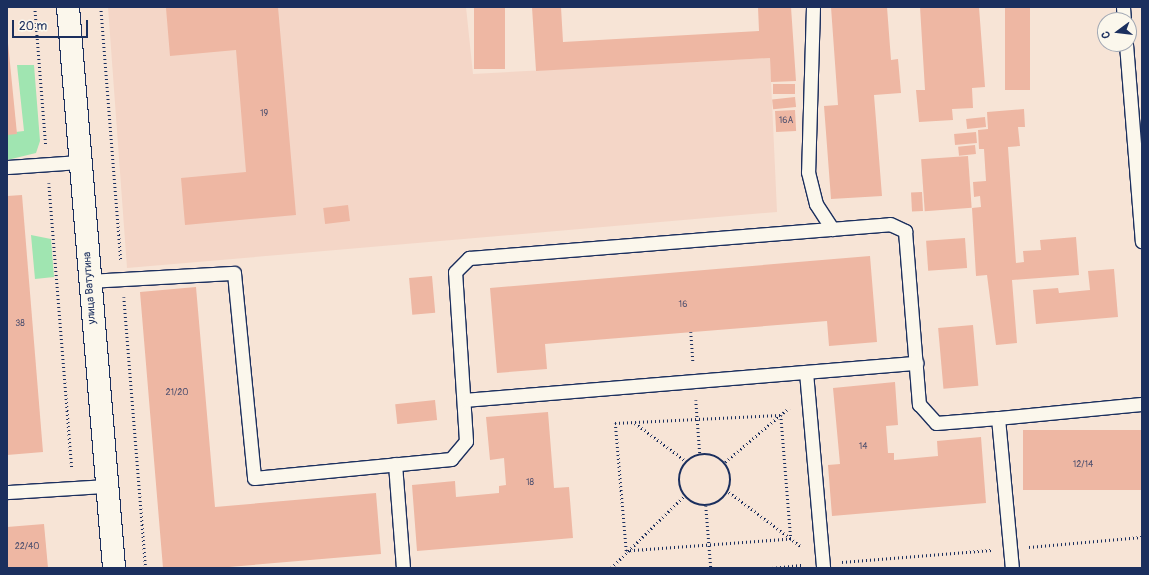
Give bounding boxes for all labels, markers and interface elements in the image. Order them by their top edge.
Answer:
scale bar [14,12,90,38]
north arrow [1097,12,1137,52]
text: 20 m [19,19,47,34]
text: С [1099,30,1113,40]
house number: 19 [260,109,268,119]
house number: 16А [779,116,793,126]
street label: улица Ватутина [81,251,99,325]
house number: 16 [679,300,687,310]
house number: 38 [15,319,25,329]
house number: 21/20 [166,388,188,398]
house number: 14 [859,442,867,452]
house number: 12/14 [1073,460,1093,470]
house number: 18 [526,478,534,488]
house number: 22/40 [15,542,39,552]

